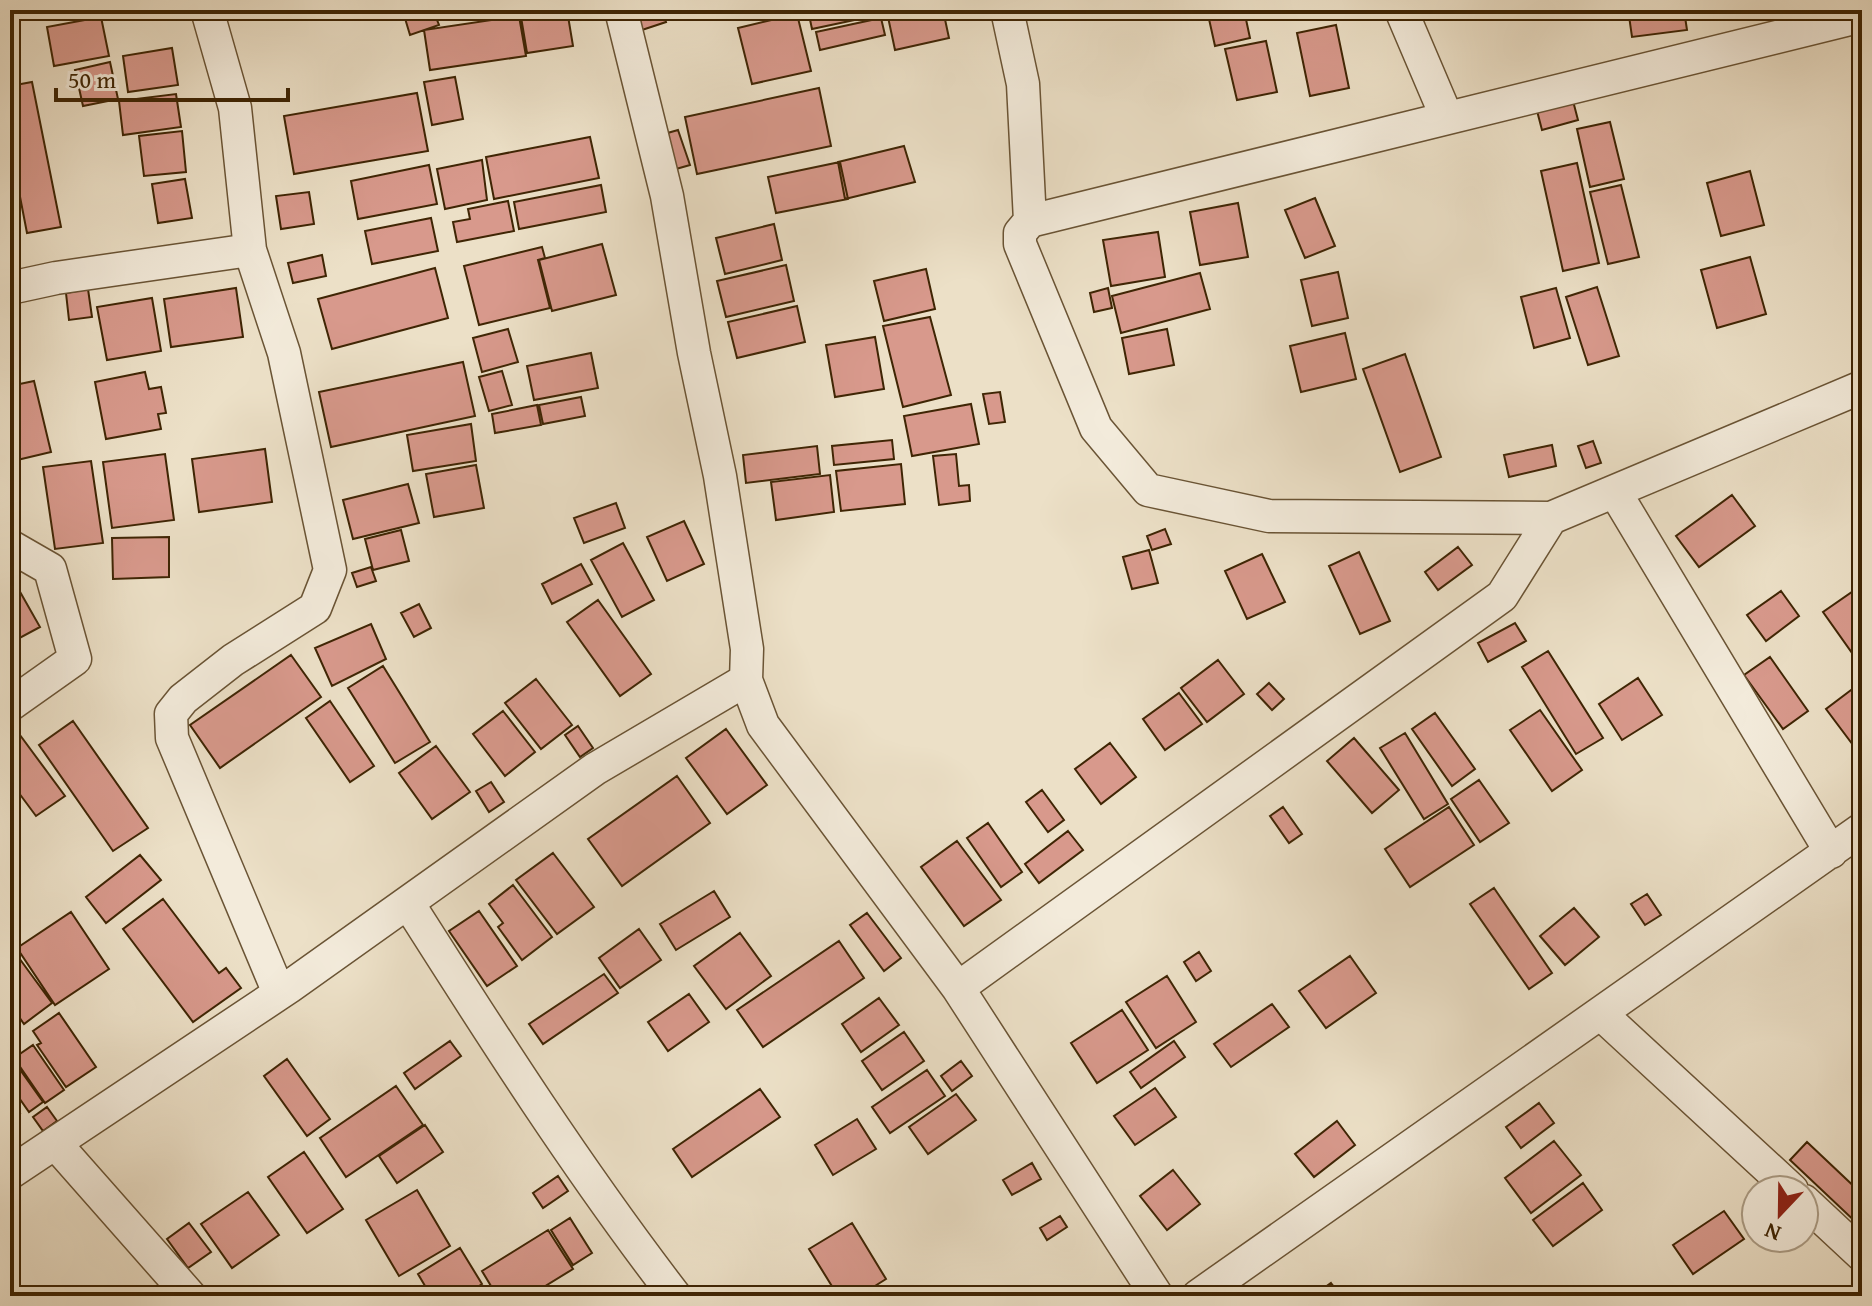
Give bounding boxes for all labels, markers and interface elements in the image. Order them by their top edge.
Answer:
scale bar [56,52,288,102]
text: 50 m [68,62,116,97]
north arrow [1740,1174,1820,1254]
text: N [1759,1215,1785,1250]

